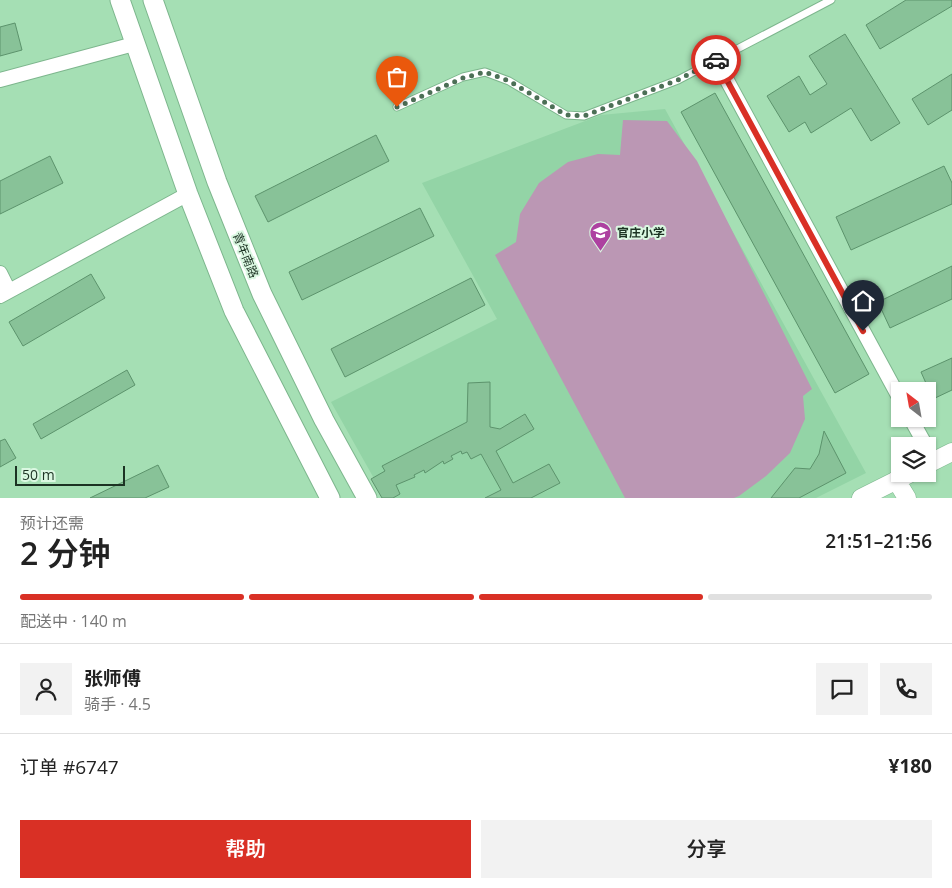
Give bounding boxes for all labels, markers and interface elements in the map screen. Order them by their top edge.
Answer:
courier [691,35,741,85]
icon: car [702,46,730,74]
pin [376,56,418,107]
icon: bag [383,63,411,91]
school or university icon: 官庄小学 [589,220,613,251]
place label: 官庄小学 [617,224,665,241]
street label: 青年南路 [229,230,263,280]
pin [842,280,884,331]
icon: home [849,287,877,315]
north arrow [891,382,936,428]
map controls [891,382,936,482]
button: layers [891,437,936,482]
scale bar [15,463,125,486]
text: 50 m [22,465,55,484]
text: 预计还需 [20,512,84,534]
text: 21:51–21:56 [825,528,932,554]
text: 2 分钟 [20,531,111,574]
text: 配送中 · 140 m [20,610,127,632]
button: person [20,663,72,715]
button: chat [816,663,868,715]
button: phone [880,663,932,715]
text: 张师傅 [84,665,141,691]
text: 骑手 · 4.5 [84,693,151,715]
text: ¥180 [889,753,932,779]
text: 订单 #6747 [20,754,119,780]
button: 帮助 [20,820,471,878]
button: 分享 [481,820,932,878]

